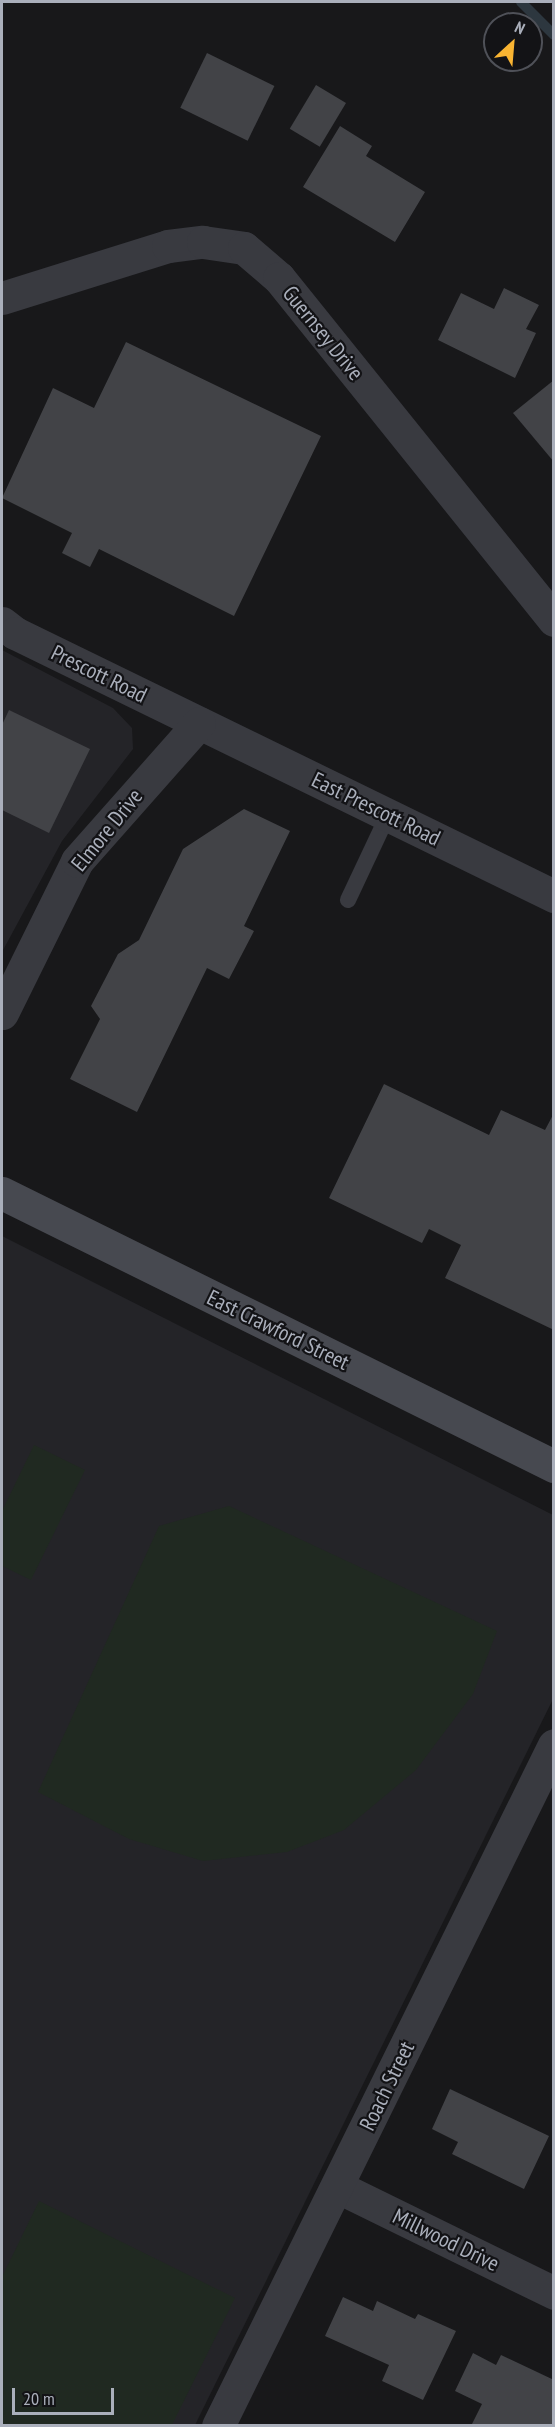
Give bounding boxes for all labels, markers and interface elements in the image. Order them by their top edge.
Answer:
north arrow [483,12,543,72]
text: N [512,17,528,38]
street label: Guernsey Drive [277,280,369,386]
street label: Prescott Road [47,640,151,708]
street label: East Prescott Road [308,767,444,851]
street label: Elmore Drive [66,784,148,876]
street label: East Crawford Street [203,1284,353,1376]
street label: Roach Street [354,2037,420,2135]
street label: Millwood Drive [389,2203,503,2277]
scale bar [15,2376,117,2414]
text: 20 m [23,2387,55,2410]

